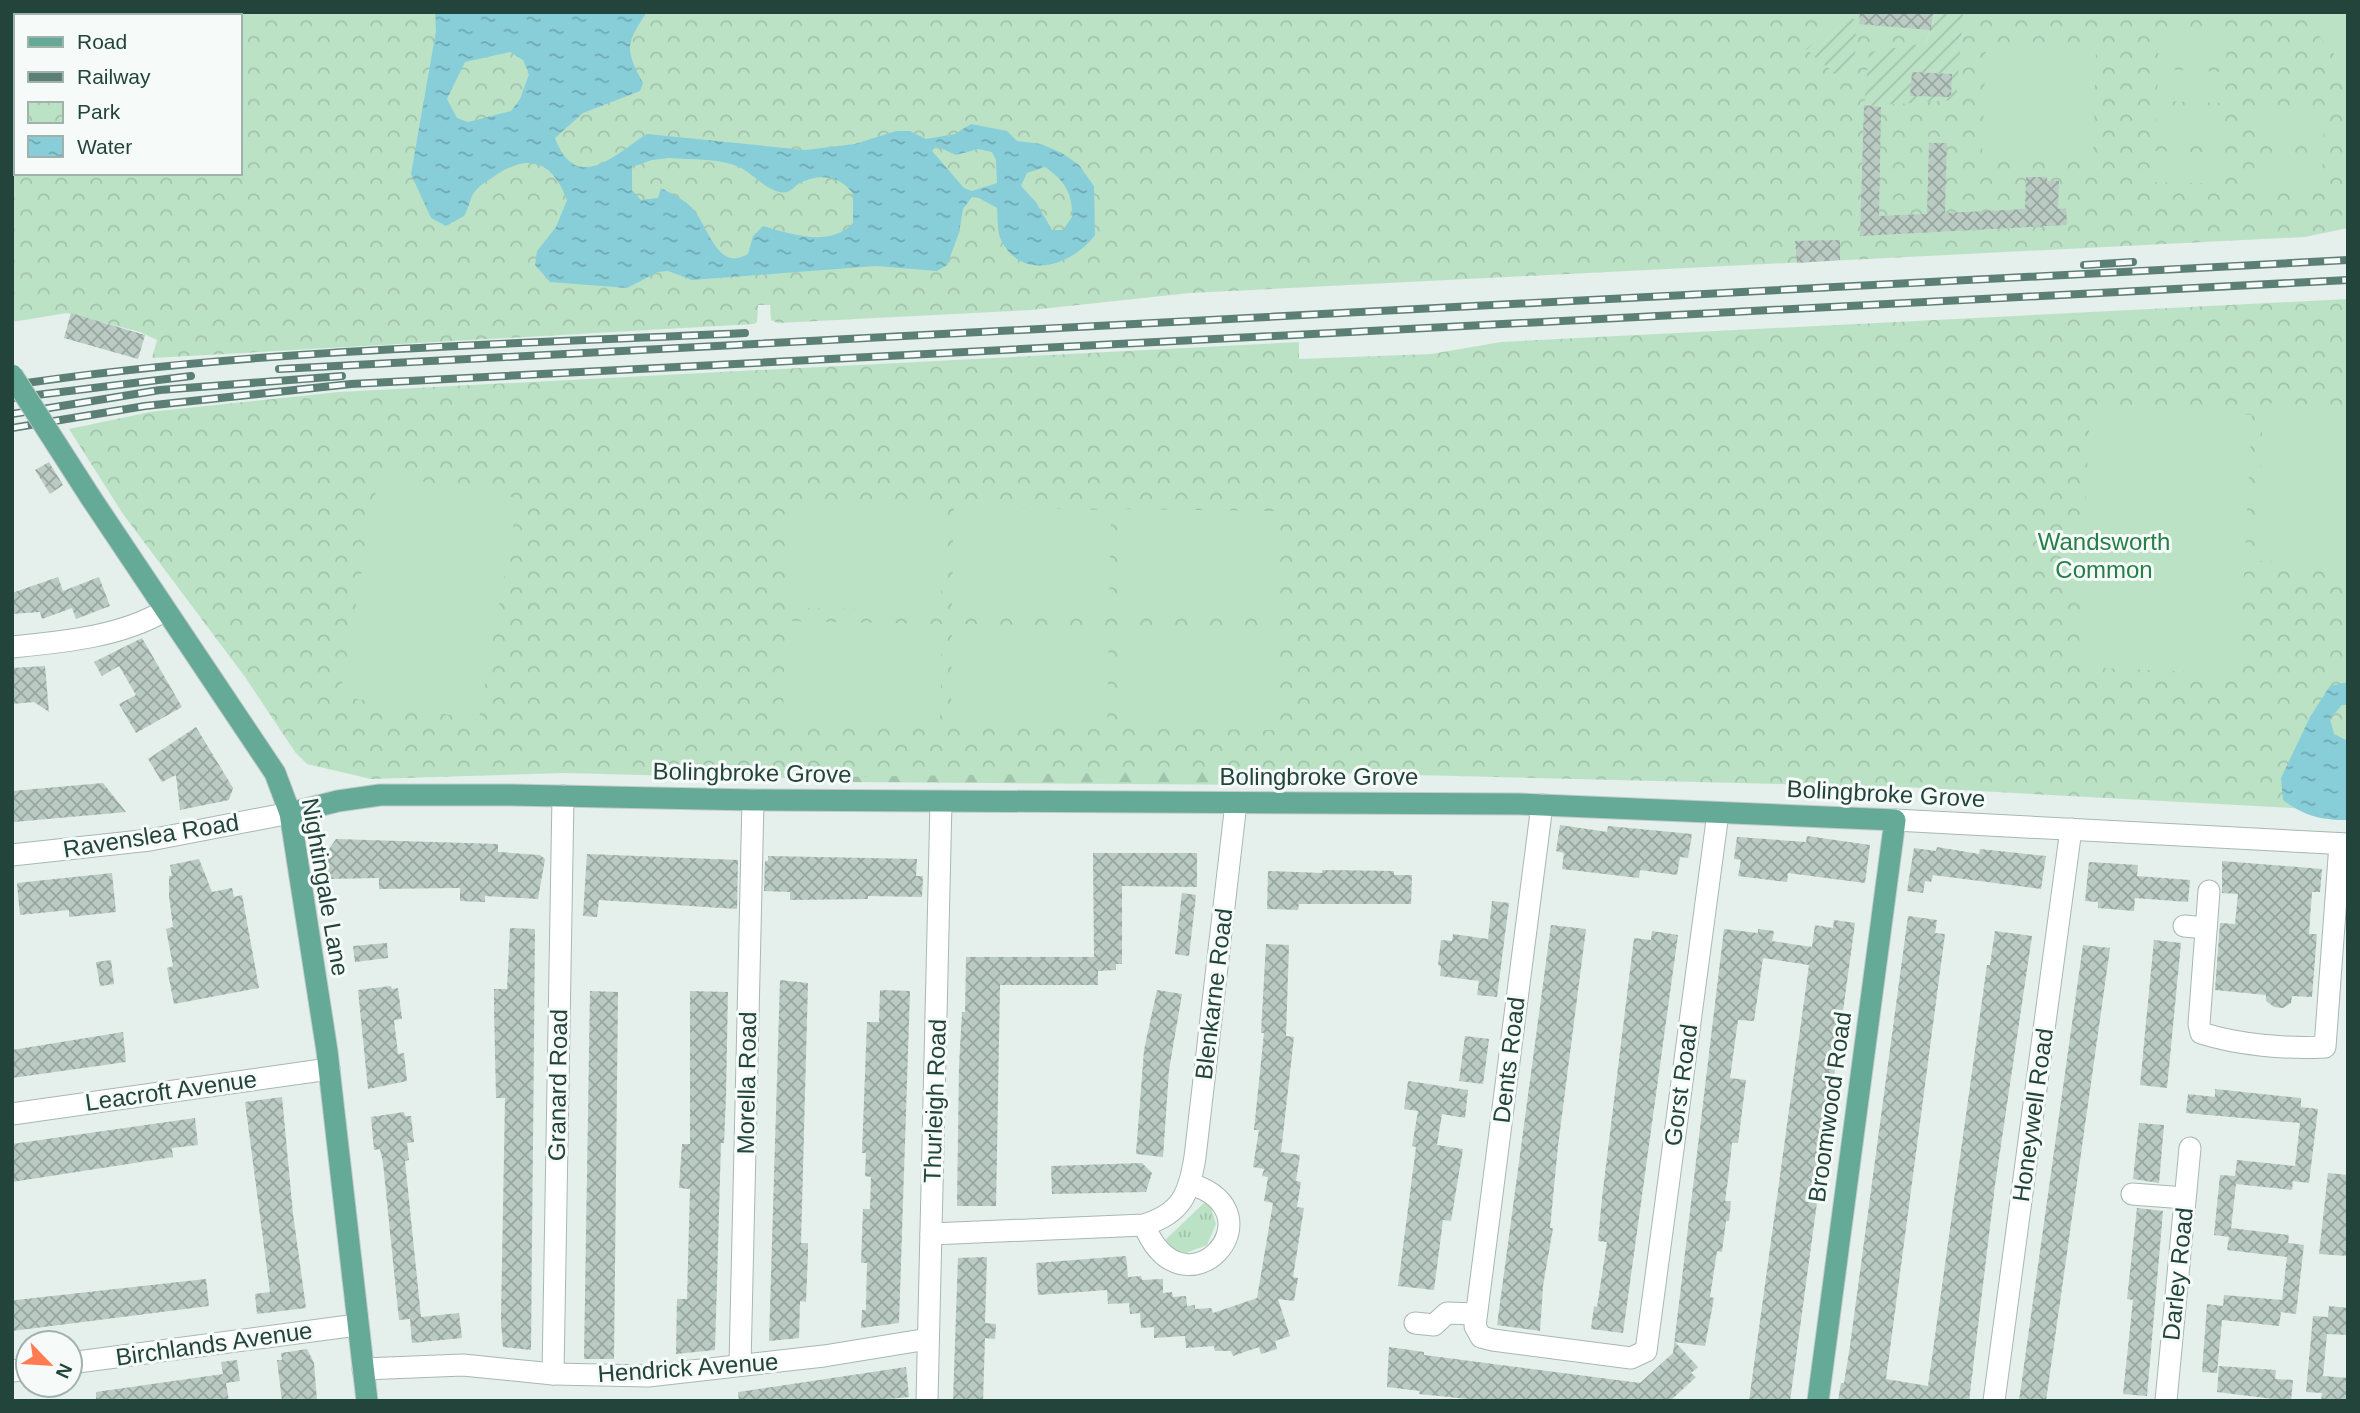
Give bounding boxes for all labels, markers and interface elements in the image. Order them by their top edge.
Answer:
legend [14,14,242,175]
text: Road [77,30,127,53]
text: Railway [77,65,151,88]
text: Park [77,100,121,123]
text: Water [77,135,132,158]
park label: Wandsworth Common [2038,528,2170,583]
street label: Bolingbroke Grove [652,757,852,788]
street label: Bolingbroke Grove [1220,763,1418,790]
street label: Bolingbroke Grove [1786,775,1986,812]
street label: Nightingale Lane [297,796,354,978]
street label: Ravenslea Road [61,808,241,863]
street label: Blenkarne Road [1190,907,1237,1081]
street label: Dents Road [1487,995,1530,1124]
street label: Granard Road [543,1009,572,1161]
street label: Broomwood Road [1803,1010,1856,1204]
street label: Morella Road [732,1011,761,1155]
street label: Thurleigh Road [918,1019,951,1183]
street label: Gorst Road [1659,1022,1702,1148]
street label: Honeywell Road [2007,1027,2058,1203]
street label: Leacroft Avenue [83,1065,258,1116]
street label: Darley Road [2157,1206,2198,1342]
street label: Birchlands Avenue [114,1316,314,1371]
north arrow [14,1329,84,1399]
street label: Hendrick Avenue [597,1348,779,1387]
text: N [52,1360,76,1382]

